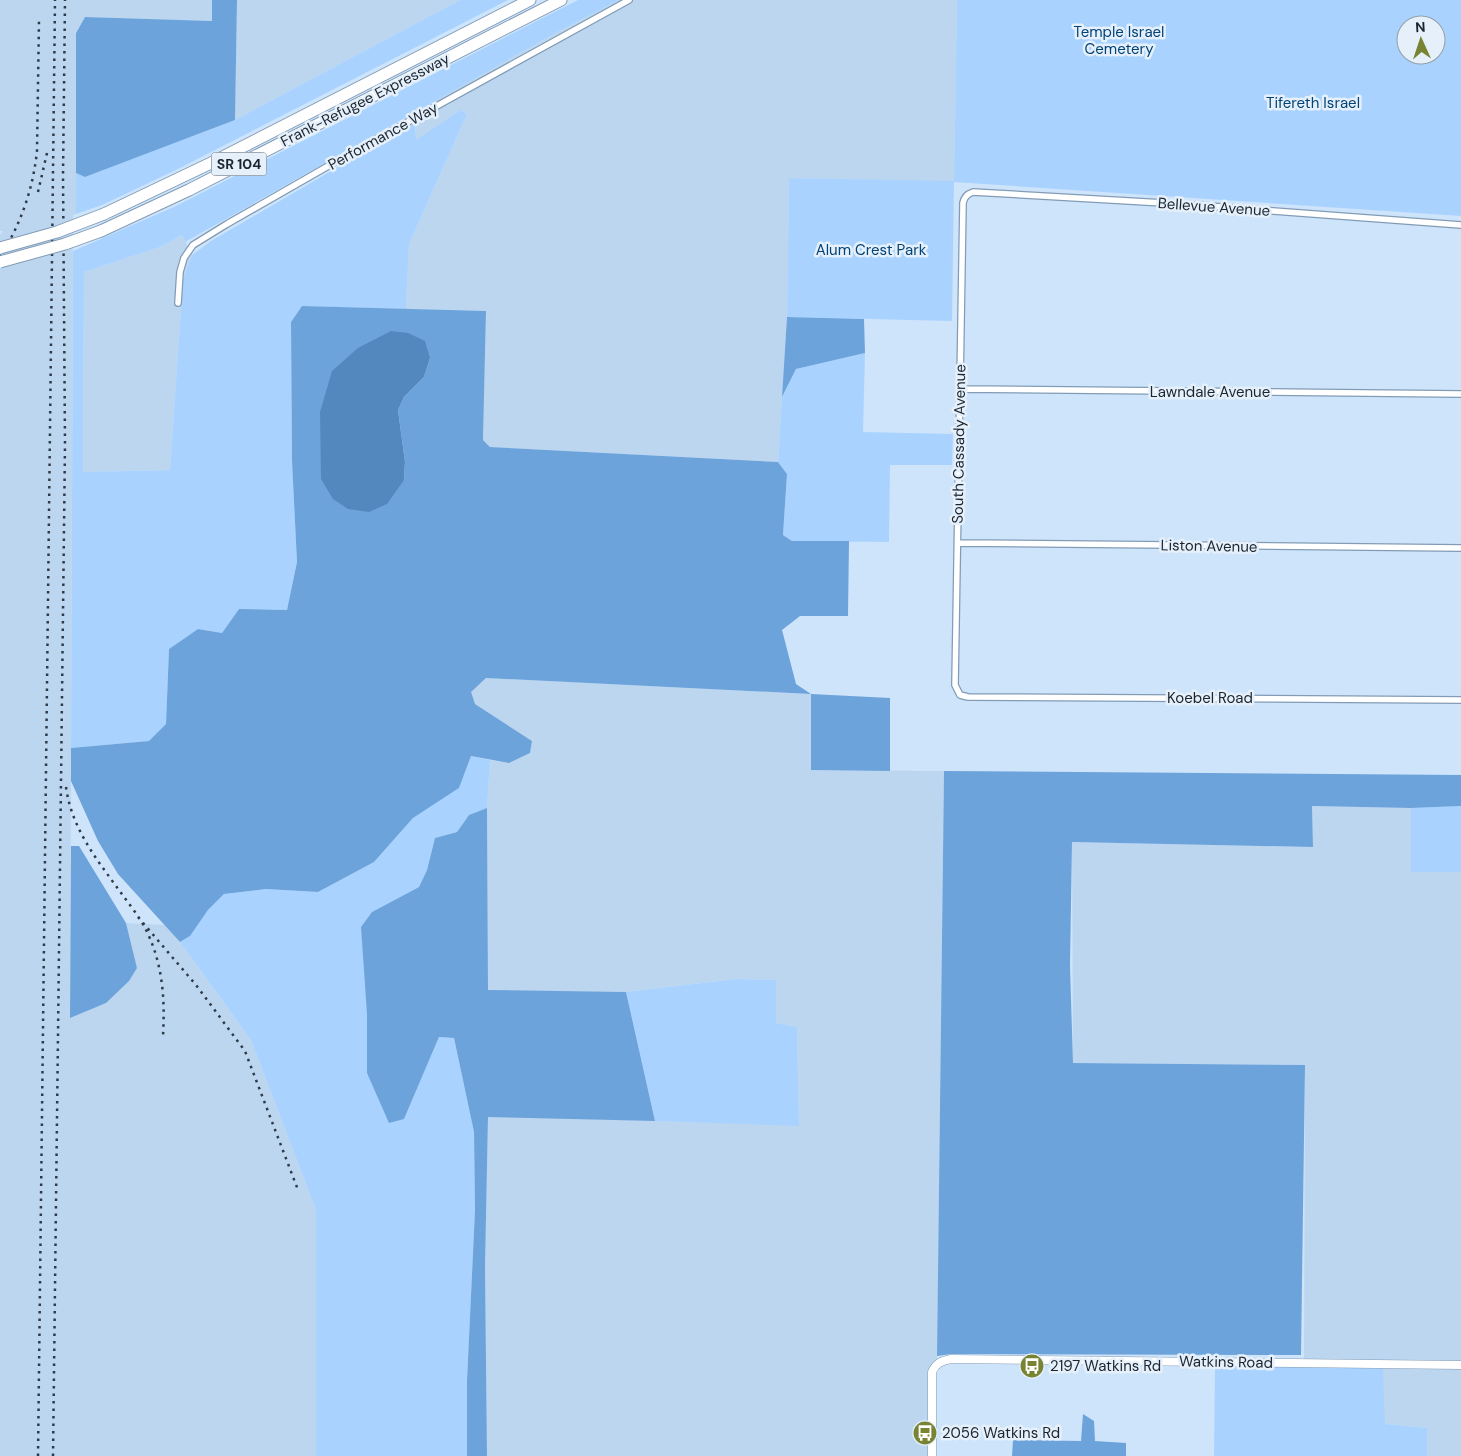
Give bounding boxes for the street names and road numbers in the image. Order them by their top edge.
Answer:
street label: Frank-Refugee Expressway [277,48,453,151]
street label: Performance Way [324,97,442,175]
road number: SR 104 [212,152,266,175]
street label: Bellevue Avenue [1157,193,1271,221]
street label: South Cassady Avenue [948,364,970,524]
street label: Lawndale Avenue [1150,382,1270,402]
street label: Liston Avenue [1160,535,1258,557]
street label: Koebel Road [1167,688,1253,708]
street label: Watkins Road [1179,1351,1273,1373]

